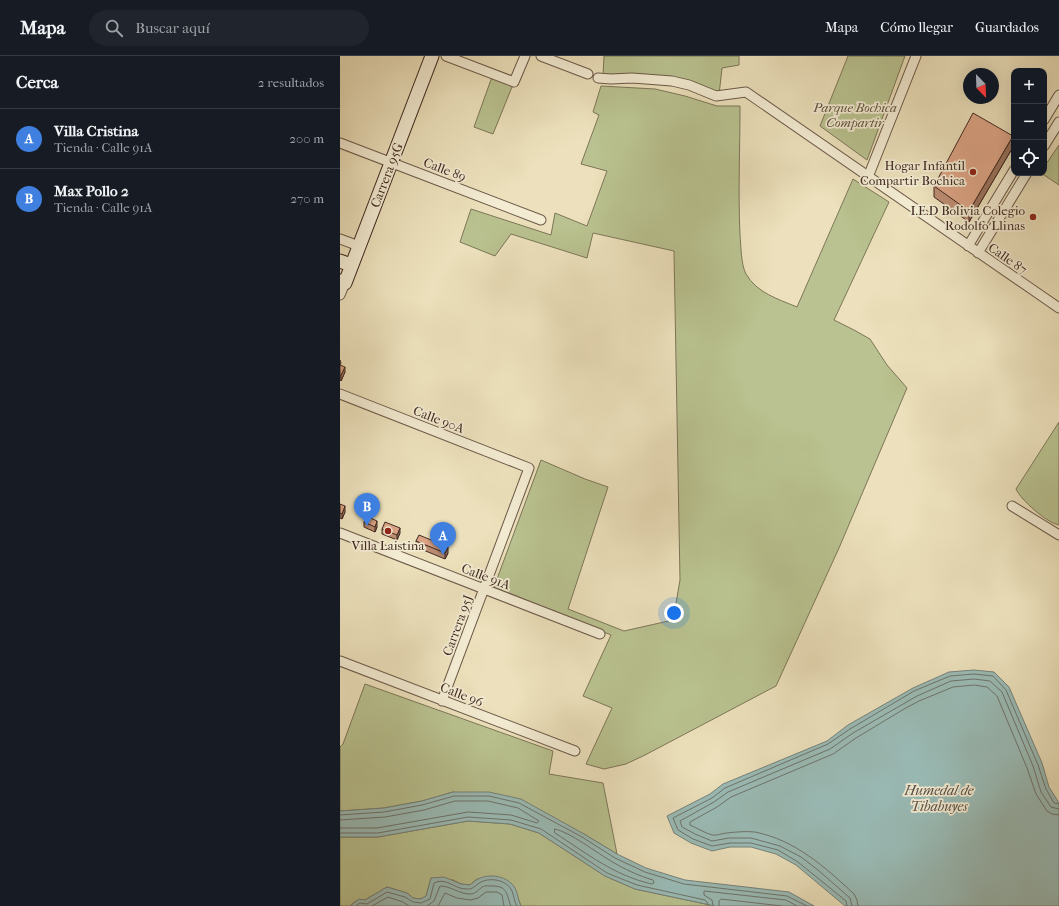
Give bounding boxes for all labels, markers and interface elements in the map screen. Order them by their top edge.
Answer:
search box [89,10,369,46]
text: Mapa [20,17,65,39]
icon: search [103,17,125,39]
text: Buscar aquí [135,19,210,37]
text: Mapa [825,19,858,36]
text: Cómo llegar [880,19,953,36]
text: Guardados [975,19,1039,36]
north arrow [963,68,999,104]
map controls [1011,68,1047,176]
button: + [1011,68,1047,104]
text: Cerca [16,72,58,92]
text: 2 resultados [258,75,324,90]
park label: Parque Bochica Compartir [812,100,897,130]
button: − [1011,104,1047,140]
text: Villa Cristina [54,122,138,140]
text: A [25,131,33,146]
text: 200 m [289,131,324,146]
text: Tienda · Calle 91A [54,140,152,155]
button: locate [1011,140,1047,176]
street label: Carrera 95G [367,141,406,210]
street label: Calle 89 [421,155,468,184]
place label: Hogar Infantil Compartir Bochica [860,158,966,188]
marker: Hogar Infantil Compartir Bochica [968,167,978,177]
text: Max Pollo 2 [54,182,129,200]
text: B [25,191,33,206]
text: 270 m [290,191,324,206]
text: Tienda · Calle 91A [54,200,152,215]
place label: I.E.D Bolivia Colegio Rodolfo Llinas [910,203,1025,233]
marker: I.E.D Bolivia Colegio Rodolfo Llinas [1028,212,1038,222]
street label: Calle 87 [985,240,1030,277]
street label: Calle 90A [411,403,467,436]
pin: B [354,493,380,526]
pin: A [430,522,456,555]
marker: Villa Laistina [383,526,393,536]
place label: Villa Laistina [351,538,425,553]
street label: Calle 91A [459,560,513,593]
street label: Carrera 95J [440,593,475,658]
your location [664,603,684,623]
street label: Calle 96 [438,679,486,710]
water label: Humedal de Tibabuyes [904,782,974,815]

